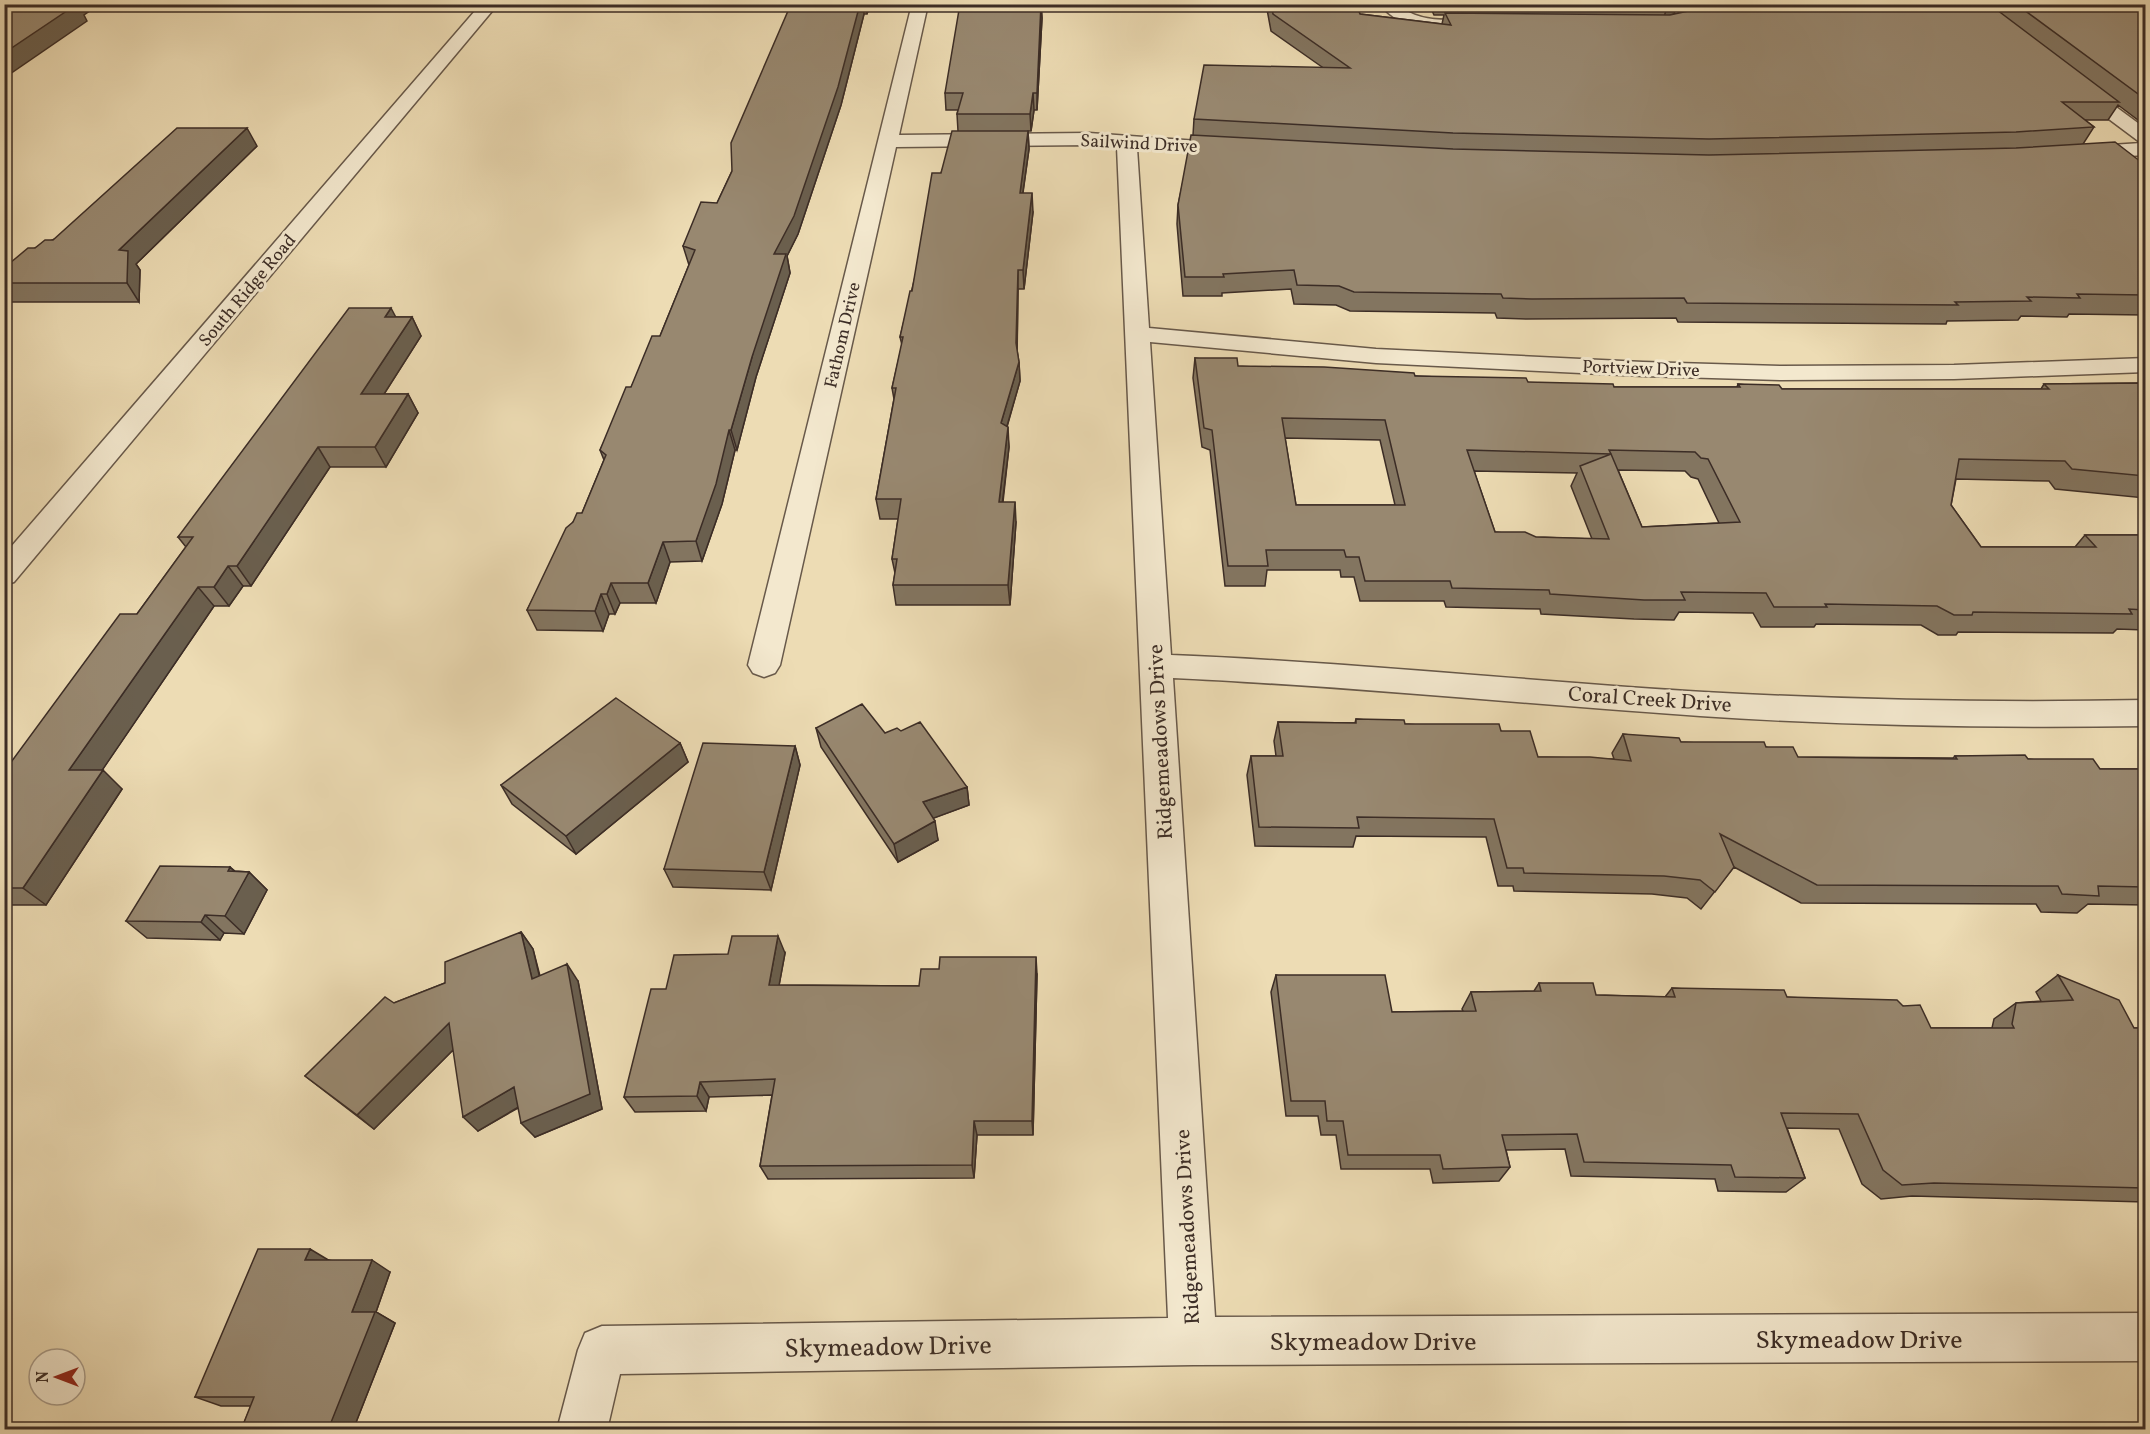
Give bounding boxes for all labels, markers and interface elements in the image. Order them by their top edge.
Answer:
street label: Sailwind Drive [1080,129,1198,160]
street label: South Ridge Road [194,229,303,353]
street label: Fathom Drive [819,280,868,391]
street label: Portview Drive [1582,355,1700,384]
street label: Ridgemeadows Drive [1142,643,1181,840]
street label: Coral Creek Drive [1567,680,1733,721]
street label: Ridgemeadows Drive [1169,1128,1208,1325]
street label: Skymeadow Drive [1755,1323,1963,1359]
street label: Skymeadow Drive [1269,1325,1477,1361]
street label: Skymeadow Drive [784,1328,992,1368]
north arrow [27,1347,87,1407]
text: N [33,1371,55,1383]

